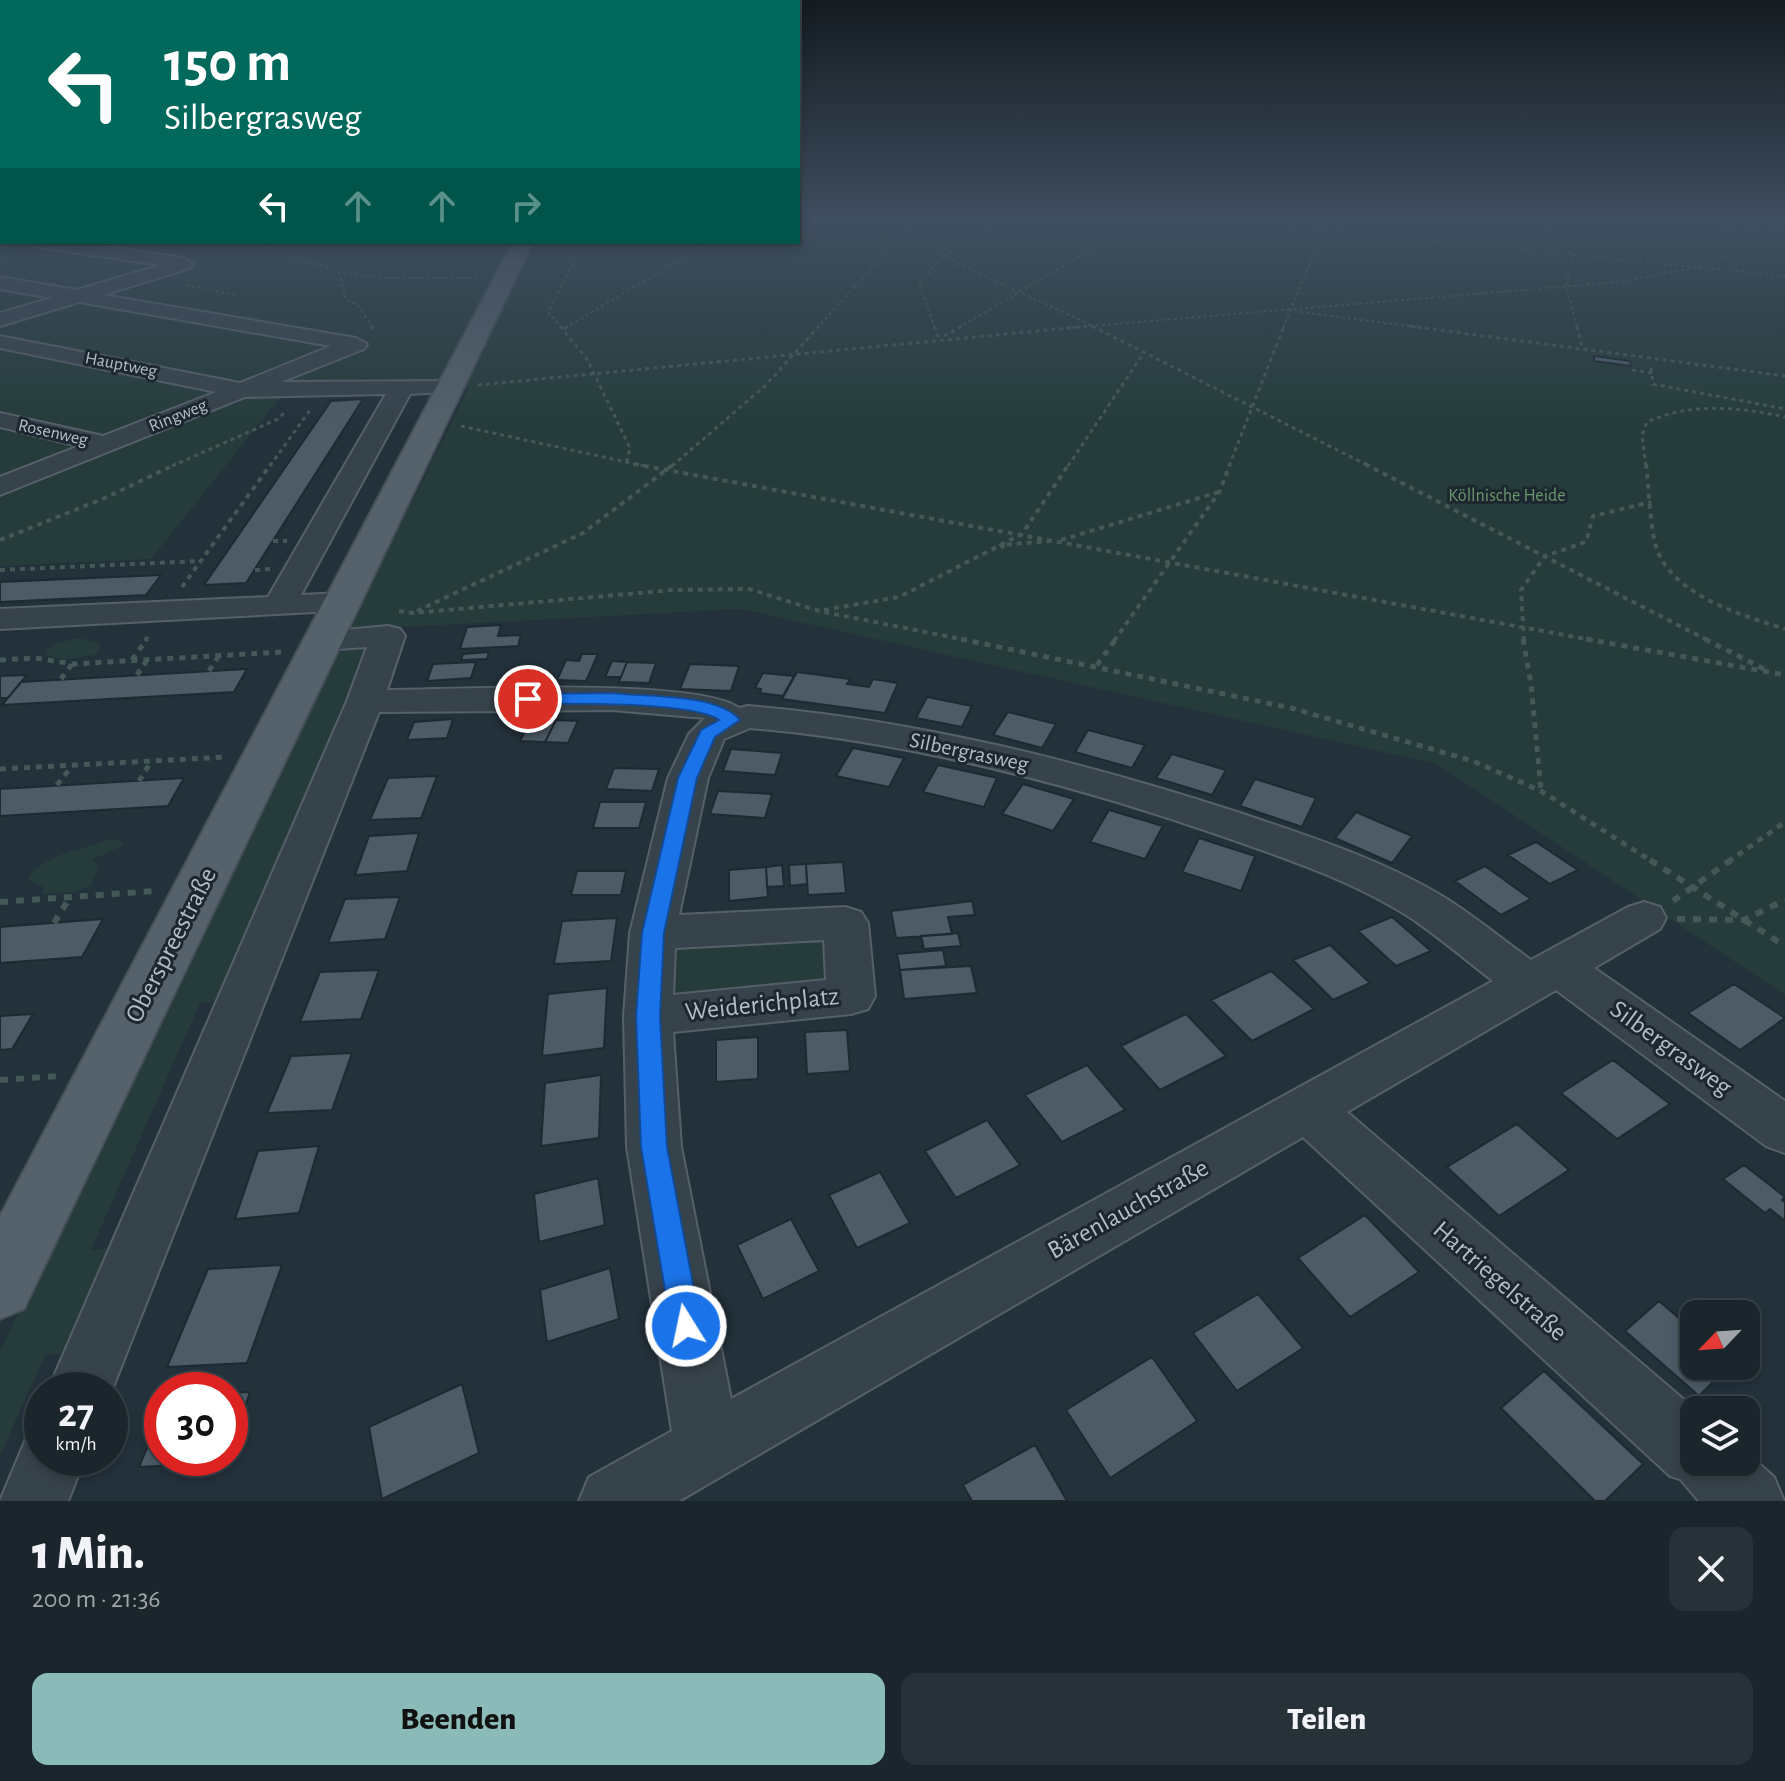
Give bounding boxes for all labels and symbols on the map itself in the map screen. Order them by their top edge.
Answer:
street label: Hauptweg [83,349,159,381]
street label: Ringweg [146,396,210,436]
street label: Rosenweg [16,416,90,450]
park label: Köllnische Heide [1448,487,1566,505]
pin [494,665,562,733]
street label: Silbergrasweg [908,729,1031,775]
street label: Oberspreestraße [121,864,221,1026]
street label: Weiderichplatz [684,983,840,1025]
street label: Silbergrasweg [1606,996,1737,1101]
street label: Bärenlauchstraße [1043,1154,1213,1264]
street label: Hartriegelstraße [1428,1216,1572,1346]
position arrow [644,1284,728,1368]
north arrow [1680,1300,1760,1380]
speed limit sign: 30 [144,1372,248,1476]

